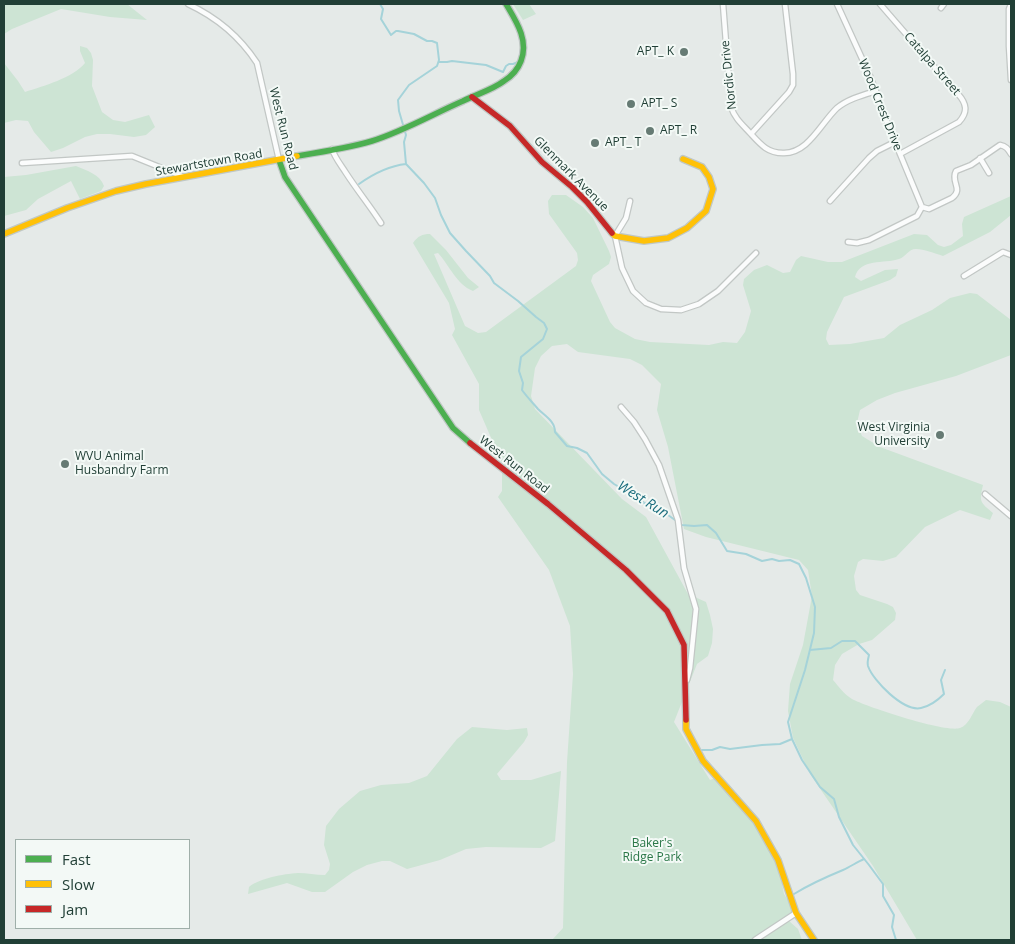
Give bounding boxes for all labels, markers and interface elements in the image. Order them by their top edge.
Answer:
street label: Catalpa Street [901,30,963,98]
street label: Nordic Drive [718,40,740,110]
place label: APT_ K [637,45,674,59]
marker: APT_ K [678,46,690,58]
street label: Wood Crest Drive [855,57,905,153]
street label: West Run Road [266,86,300,172]
place label: APT_ S [641,97,677,111]
marker: APT_ S [625,98,637,110]
place label: APT_ R [660,124,697,138]
marker: APT_ R [644,125,656,137]
street label: Glenmark Avenue [531,134,611,214]
place label: APT_ T [605,136,641,150]
marker: APT_ T [589,137,601,149]
street label: Stewartstown Road [154,147,264,179]
place label: West Virginia University [857,421,930,449]
marker: West Virginia University [934,429,946,441]
street label: West Run Road [476,433,552,497]
place label: WVU Animal Husbandry Farm [75,450,169,478]
marker: WVU Animal Husbandry Farm [59,458,71,470]
water label: West Run [614,478,672,522]
park label: Baker's Ridge Park [622,837,682,865]
legend [15,839,190,929]
text: Fast [62,849,91,869]
text: Slow [62,874,95,894]
text: Jam [62,899,88,919]

